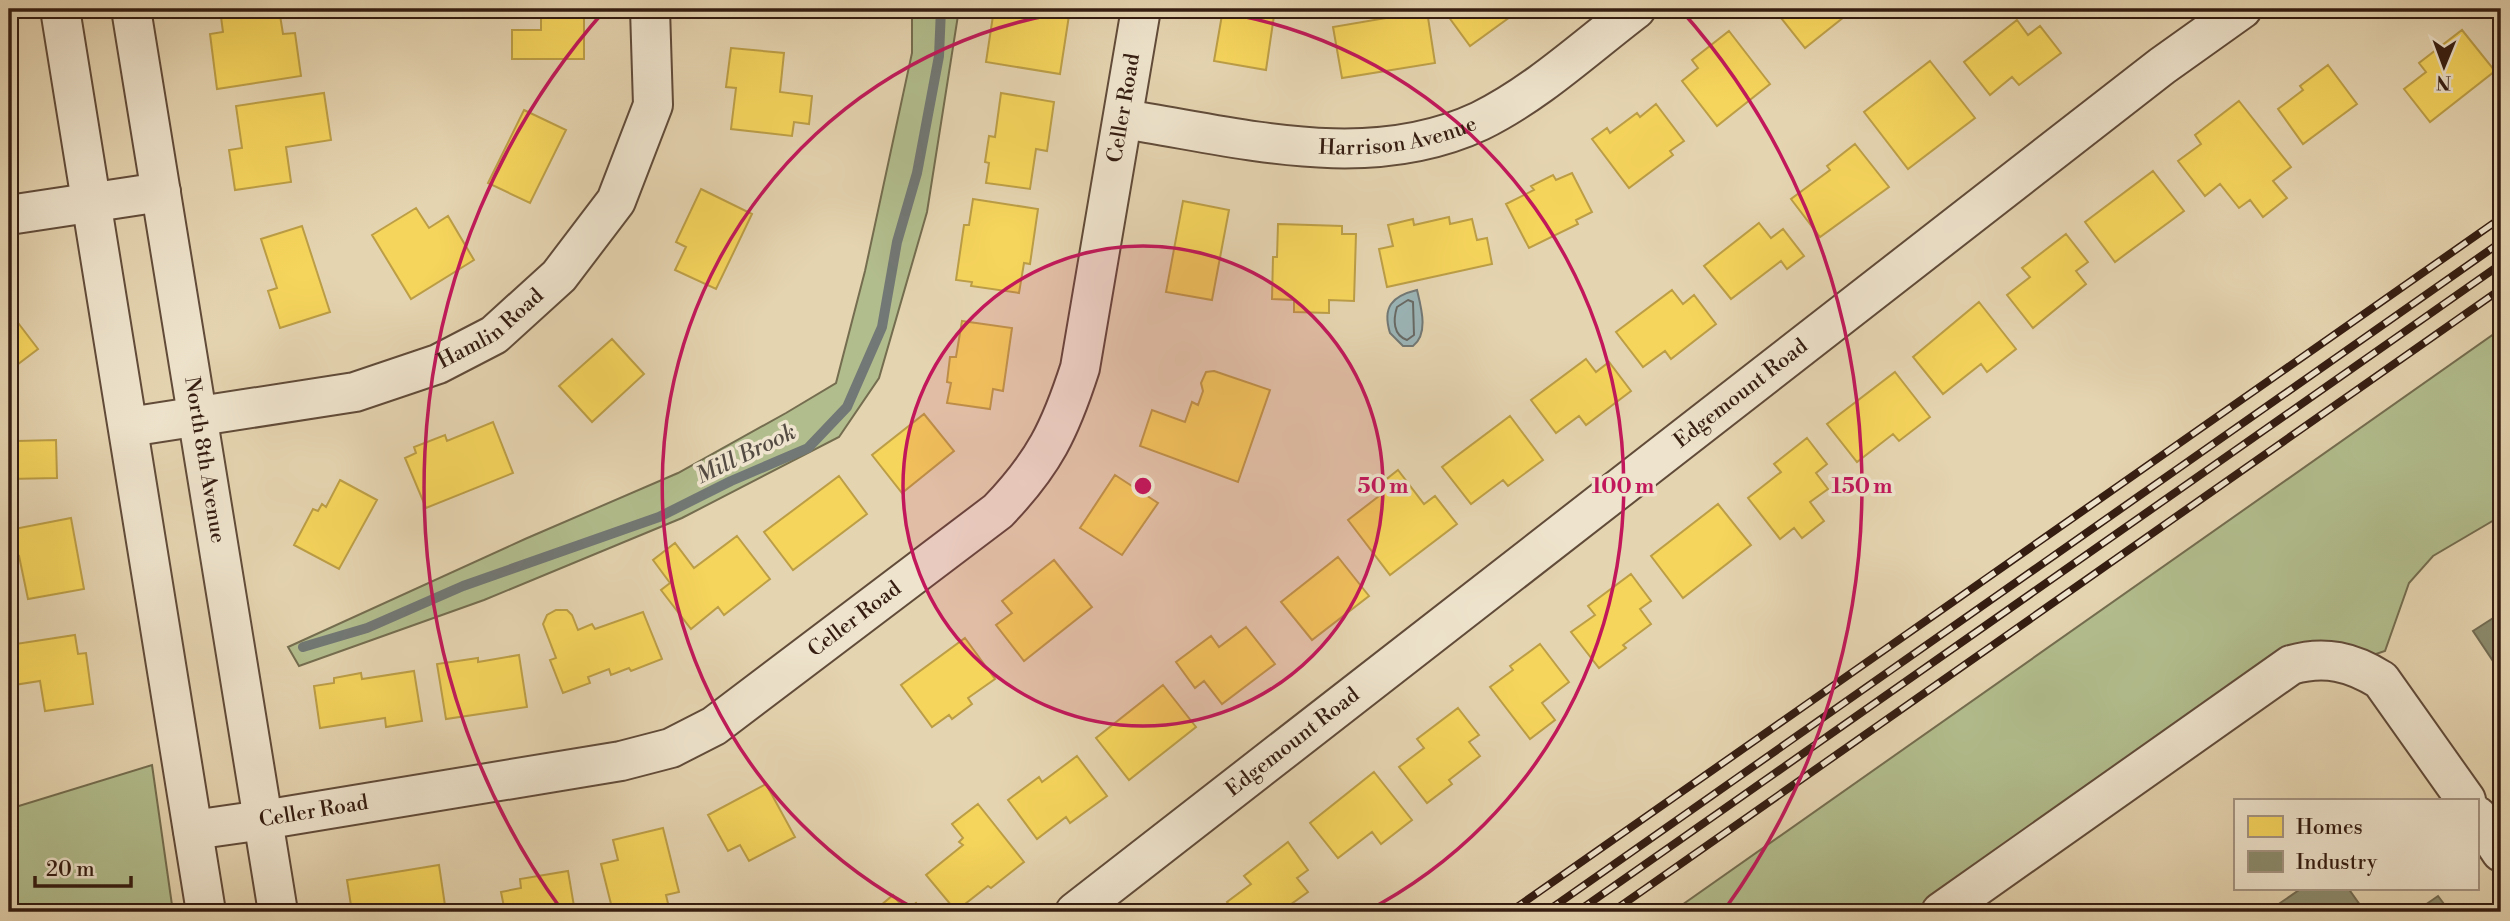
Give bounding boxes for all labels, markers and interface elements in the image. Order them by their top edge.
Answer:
north arrow [2408,32,2478,102]
street label: Celler Road [1102,52,1146,165]
text: N [2436,70,2451,94]
street label: Harrison Avenue [1318,111,1481,161]
street label: Hamlin Road [433,283,549,375]
street label: Edgemount Road [1669,333,1813,454]
street label: North 8th Avenue [178,375,231,545]
water label: Mill Brook [691,418,801,490]
centre of rings [1131,474,1155,498]
text: 50 m [1358,474,1408,500]
text: 100 m [1592,474,1654,500]
text: 150 m [1832,474,1892,500]
street label: Celler Road [803,576,907,663]
street label: Edgemount Road [1221,682,1365,803]
street label: Celler Road [257,790,370,833]
legend [2234,799,2478,890]
text: Homes [2296,815,2363,841]
scale bar [35,844,131,888]
text: Industry [2296,850,2378,876]
text: 20 m [46,857,95,883]

